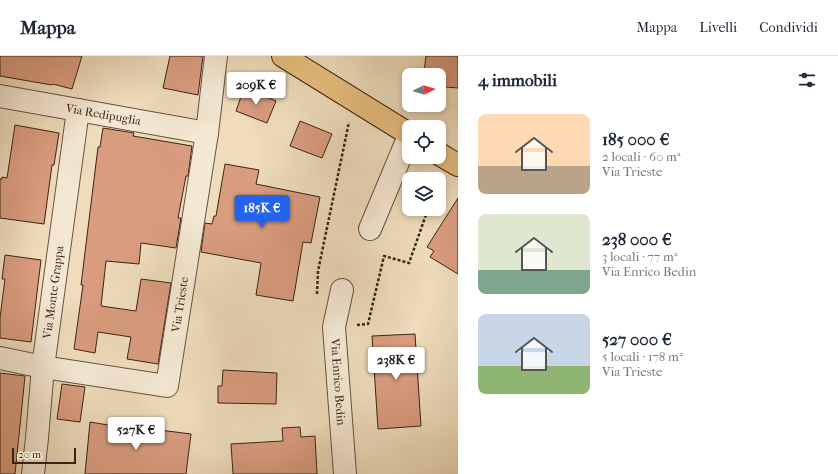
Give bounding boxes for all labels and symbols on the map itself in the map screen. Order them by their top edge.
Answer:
north arrow [402,68,446,112]
pin: 209K € [223,72,289,106]
street label: Via Redipuglia [64,101,143,128]
pin: 185K € [229,195,295,229]
street label: Via Monte Grappa [40,244,67,341]
street label: Via Trieste [168,276,191,334]
street label: Via Enrico Bedin [328,337,348,426]
pin: 238K € [363,347,429,381]
pin: 527K € [103,417,169,451]
scale bar [12,446,76,465]

